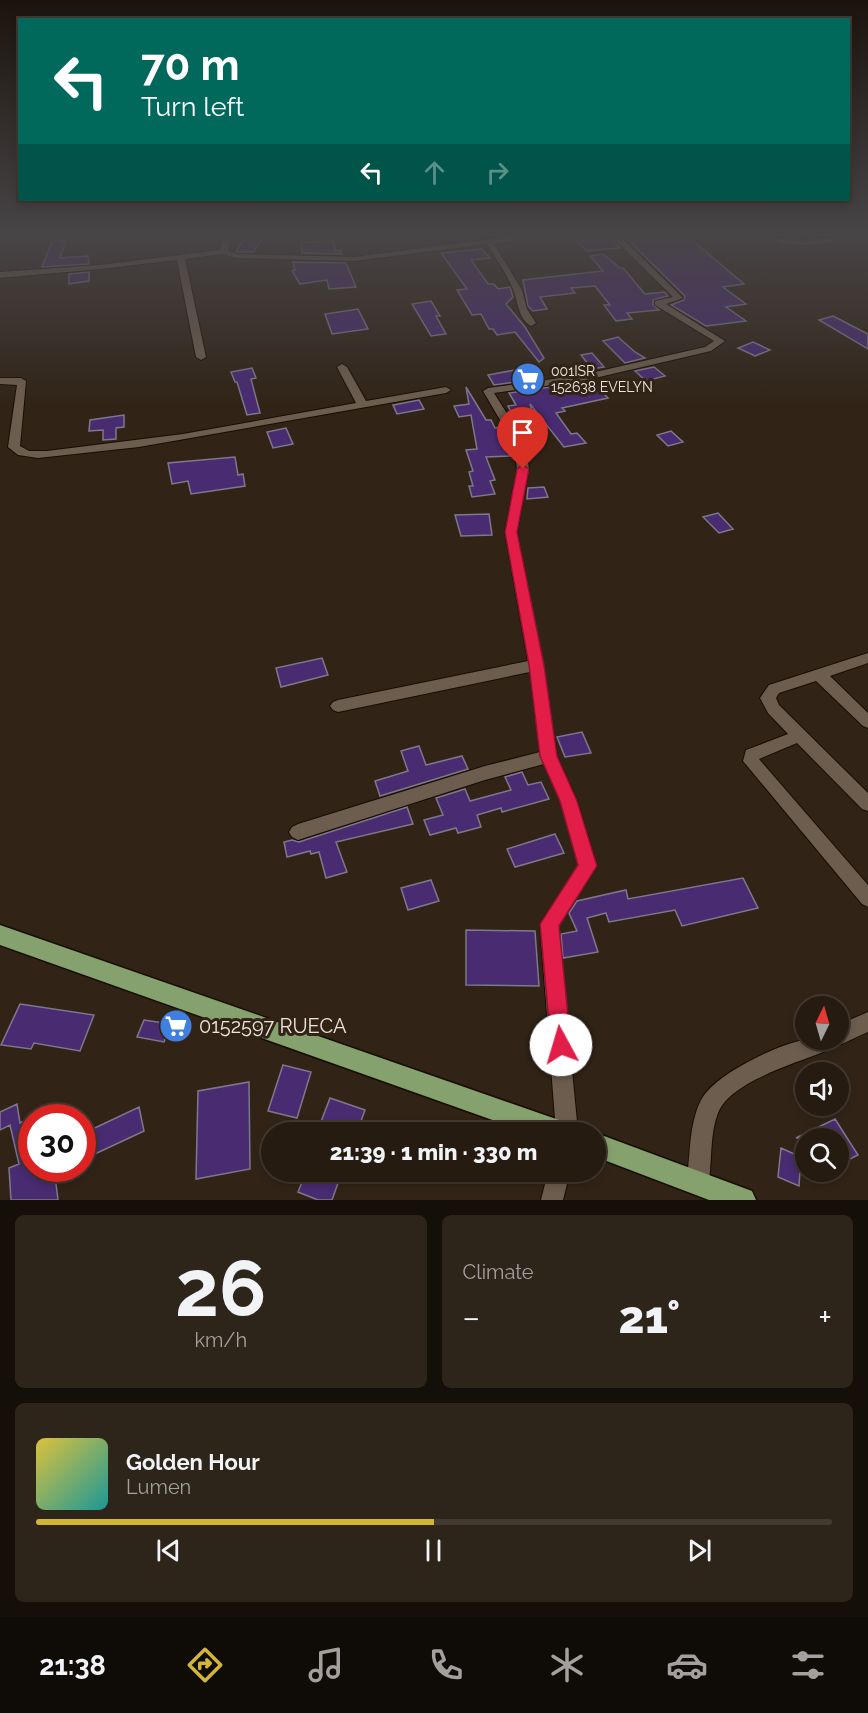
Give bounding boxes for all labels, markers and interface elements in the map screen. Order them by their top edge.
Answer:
text: 70 m [141,41,240,90]
icon: left [42,42,120,120]
text: Turn left [141,91,244,122]
icon: left [355,156,388,189]
icon: ahead [418,156,451,189]
icon: right [481,156,514,189]
supermarket icon: 001ISR 152638 EVELYN [510,361,546,397]
place label: 001ISR 152638 EVELYN [551,363,653,395]
pin [497,407,548,469]
icon: arrive [506,416,539,449]
north arrow [795,996,849,1050]
map controls [795,996,849,1182]
supermarket icon: 0152597 RUECA [158,1008,194,1044]
position arrow [529,1013,593,1077]
place label: 0152597 RUECA [199,1014,347,1038]
button: sound [795,1062,849,1116]
speed limit sign: 30 [18,1104,96,1182]
button: search [795,1128,849,1182]
text: 21:39 · 1 min · 330 m [330,1139,537,1165]
text: 26 [175,1243,266,1334]
text: Climate [463,1260,534,1284]
text: 21° [619,1291,680,1344]
text: − [463,1298,480,1337]
text: + [818,1298,832,1337]
text: km/h [194,1328,247,1352]
text: Golden Hour [126,1449,260,1475]
text: Lumen [126,1475,191,1499]
icon: previous [152,1534,185,1567]
icon: pause [417,1534,450,1567]
icon: next [683,1534,716,1567]
icon: directions [184,1644,226,1686]
icon: music [305,1644,347,1686]
icon: phone [425,1644,467,1686]
icon: climate [546,1644,588,1686]
icon: car [666,1644,708,1686]
icon: filters [787,1644,829,1686]
text: 21:38 [39,1650,106,1681]

